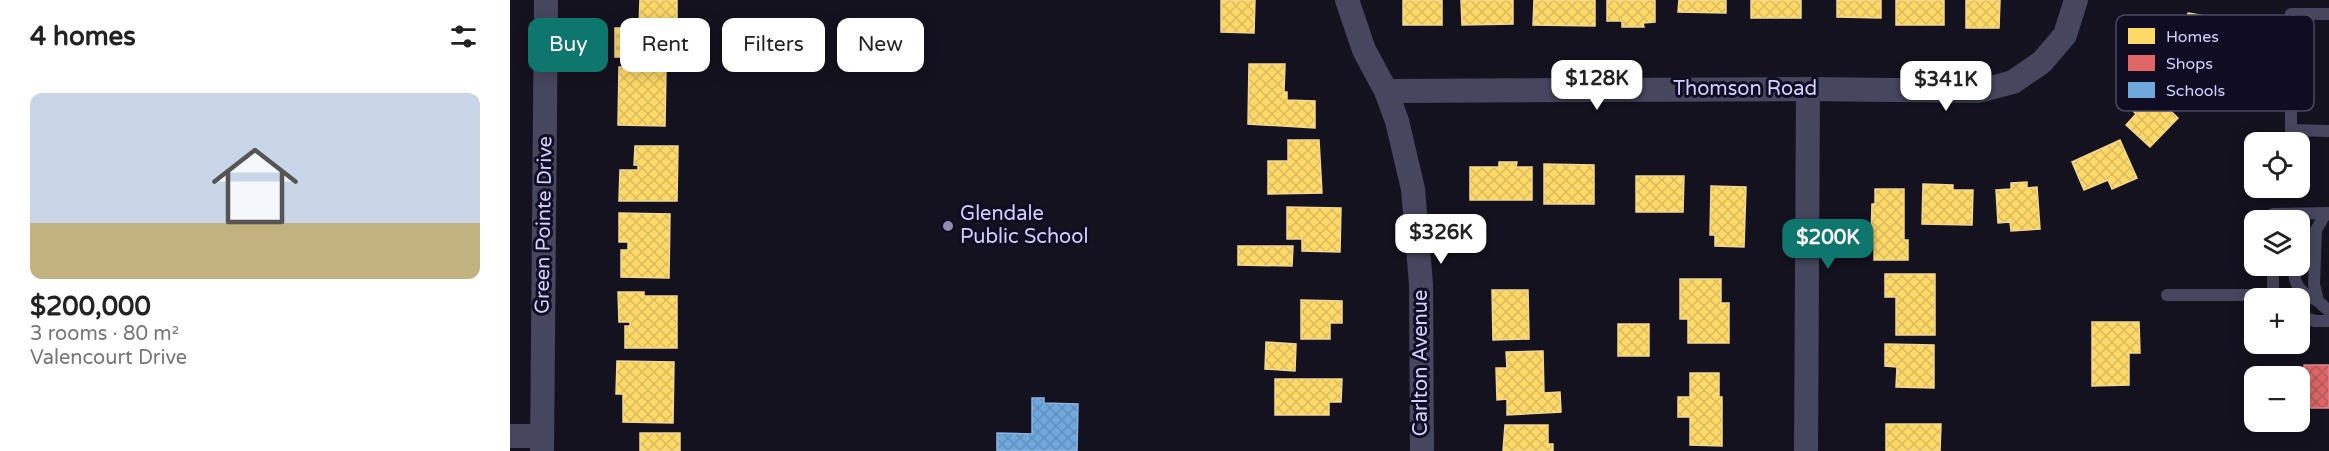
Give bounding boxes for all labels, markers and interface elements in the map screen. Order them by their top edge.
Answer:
legend [2116,15,2314,111]
chip: Buy [528,18,608,72]
chip: Rent [620,18,710,72]
chip: Filters [722,18,825,72]
chip: New [837,18,924,72]
icon: filters [447,20,480,53]
text: 4 homes [30,21,136,52]
text: Homes [2166,27,2219,47]
text: Shops [2166,54,2213,74]
pin: $128K [1555,60,1639,111]
pin: $341K [1904,61,1988,112]
text: $128K [1565,67,1629,91]
text: $341K [1914,68,1978,92]
street label: Thomson Road [1673,77,1817,101]
text: Schools [2166,81,2225,101]
icon: home [201,132,309,240]
map controls [2244,132,2310,432]
button: locate [2244,132,2310,198]
street label: Green Pointe Drive [530,136,558,314]
place label: Glendale Public School [960,202,1088,249]
button: layers [2244,210,2310,276]
pin: $326K [1399,214,1483,265]
marker: Glendale Public School [941,219,955,233]
pin: $200K [1786,219,1870,270]
text: $326K [1409,221,1473,245]
text: $200K [1796,226,1860,250]
button: + [2244,288,2310,354]
street label: Carlton Avenue [1409,290,1433,436]
text: $200,000 [30,291,151,322]
text: 3 rooms · 80 m² [30,322,179,346]
text: Valencourt Drive [30,346,187,370]
button: − [2244,366,2310,432]

